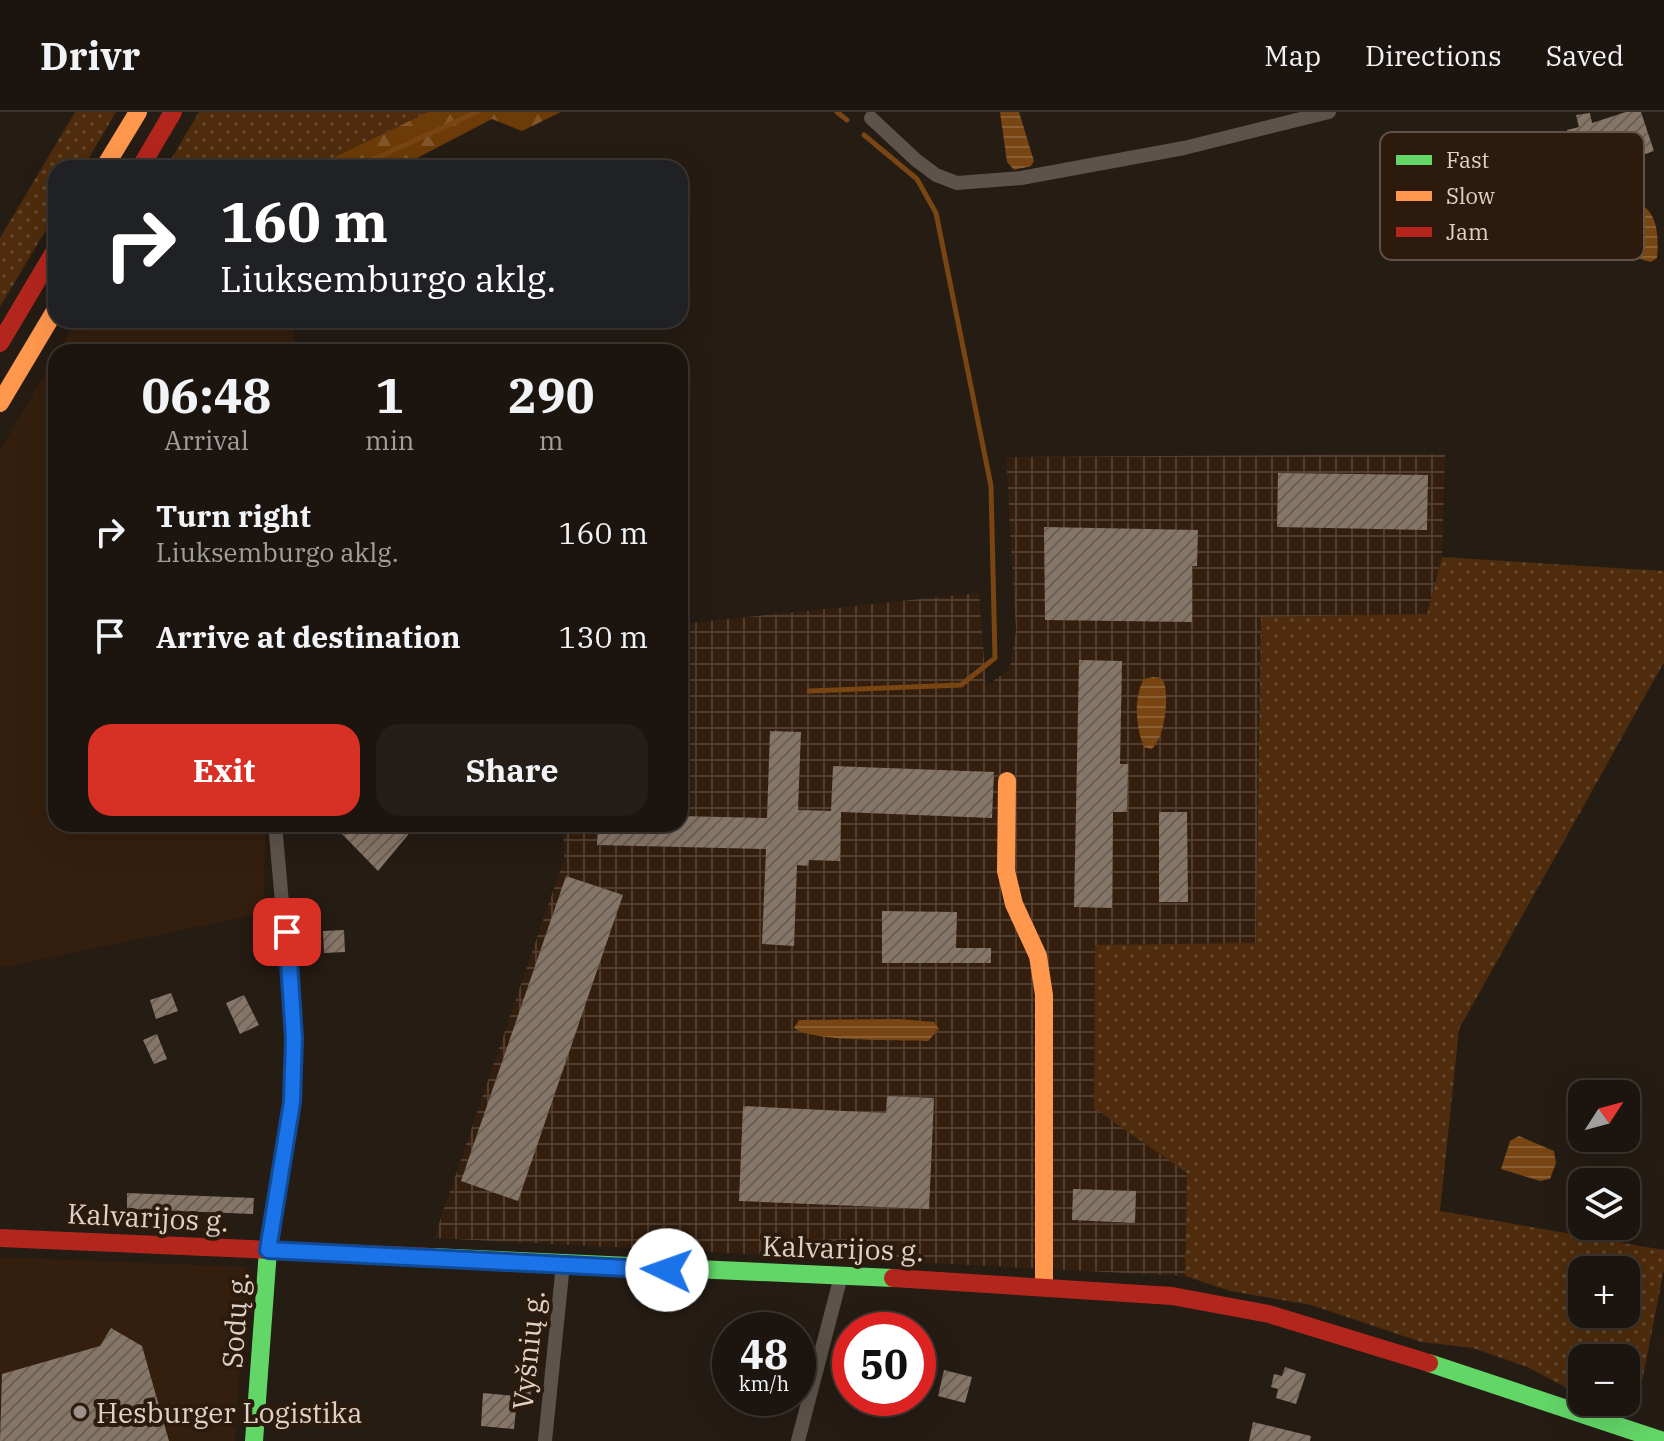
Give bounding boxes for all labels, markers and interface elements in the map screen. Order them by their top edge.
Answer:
text: Drivr [40,31,140,80]
text: Map [1264,37,1321,74]
text: Directions [1365,37,1502,74]
text: Saved [1546,37,1624,74]
legend [1380,132,1644,260]
text: Fast [1446,145,1489,174]
text: Slow [1446,181,1495,210]
text: 160 m [220,185,388,257]
icon: right [88,192,192,296]
text: Jam [1446,217,1489,246]
text: Liuksemburgo aklg. [220,255,556,302]
text: 06:48 [142,364,271,426]
text: 1 [375,364,404,426]
text: 290 [508,364,594,426]
text: Arrival [164,423,249,457]
text: min [365,423,414,457]
text: m [539,423,564,457]
text: Turn right [156,496,311,535]
icon: right [88,510,132,554]
text: 160 m [558,513,648,552]
text: Liuksemburgo aklg. [156,535,399,569]
icon: arrive [88,614,132,658]
text: Arrive at destination [156,617,461,656]
text: 130 m [558,617,648,656]
button: Exit [88,724,360,816]
button: Share [376,724,648,816]
pin [253,898,321,966]
icon: arrive [265,910,309,954]
north arrow [1568,1080,1640,1152]
map controls [1568,1080,1640,1416]
button: layers [1568,1168,1640,1240]
street label: Kalvarijos g. [66,1194,230,1240]
street label: Kalvarijos g. [762,1227,924,1269]
position arrow [625,1228,709,1312]
button: + [1568,1256,1640,1328]
street label: Sodų g. [213,1271,257,1369]
street label: Vyšnių g. [503,1288,553,1412]
speed limit sign: 50 [832,1312,936,1416]
text: 48 [740,1328,788,1380]
button: − [1568,1344,1640,1416]
text: km/h [739,1370,789,1397]
place label: Hesburger Logistika [96,1394,362,1431]
marker: Hesburger Logistika [71,1403,89,1421]

